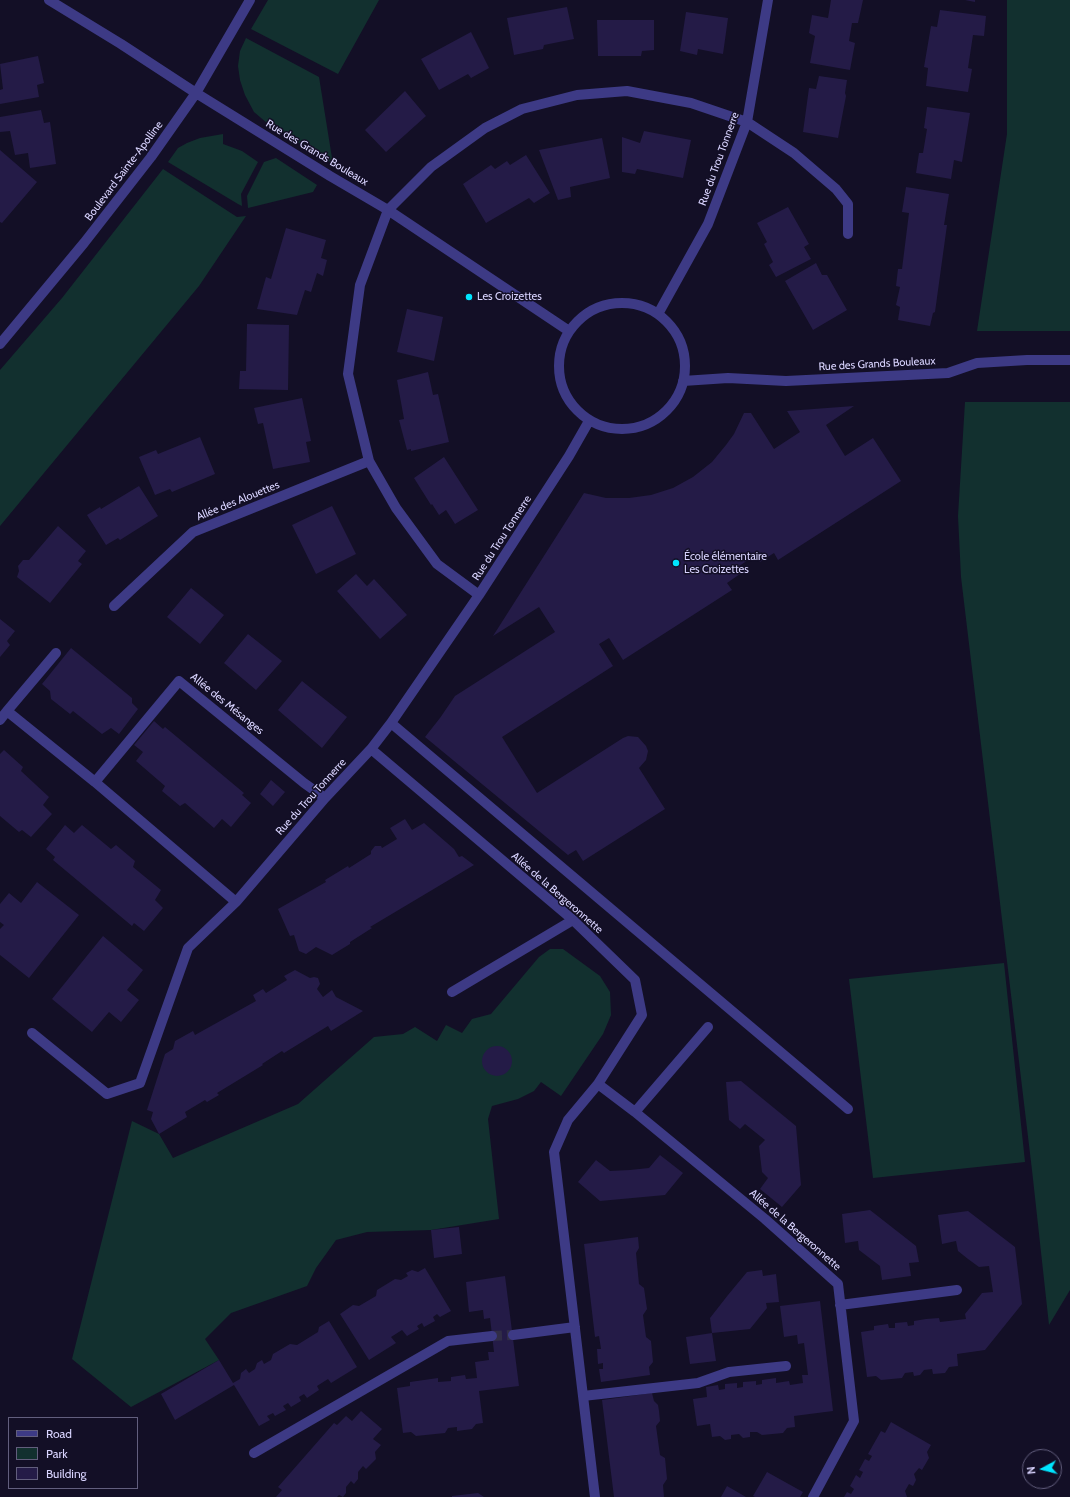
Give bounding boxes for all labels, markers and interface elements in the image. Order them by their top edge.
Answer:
street label: Rue du Trou Tonnerre [696,110,742,208]
street label: Rue des Grands Bouleaux [263,117,371,189]
street label: Boulevard Sainte-Apolline [82,119,166,223]
place label: Les Croizettes [477,290,542,304]
marker: Les Croizettes [464,292,474,302]
street label: Rue des Grands Bouleaux [818,354,936,374]
street label: Allée des Alouettes [194,478,282,524]
street label: Rue du Trou Tonnerre [470,493,534,583]
place label: École élémentaire Les Croizettes [684,550,767,576]
marker: École élémentaire Les Croizettes [671,558,681,568]
street label: Allée des Mésanges [188,670,266,738]
street label: Rue du Trou Tonnerre [273,756,349,838]
street label: Allée de la Bergeronnette [508,850,606,936]
street label: Allée de la Bergeronnette [746,1187,844,1273]
legend [8,1417,138,1489]
text: Road [46,1426,72,1441]
text: Park [46,1446,68,1461]
north arrow [1022,1449,1062,1489]
text: Building [46,1466,87,1481]
text: N [1024,1466,1039,1475]

